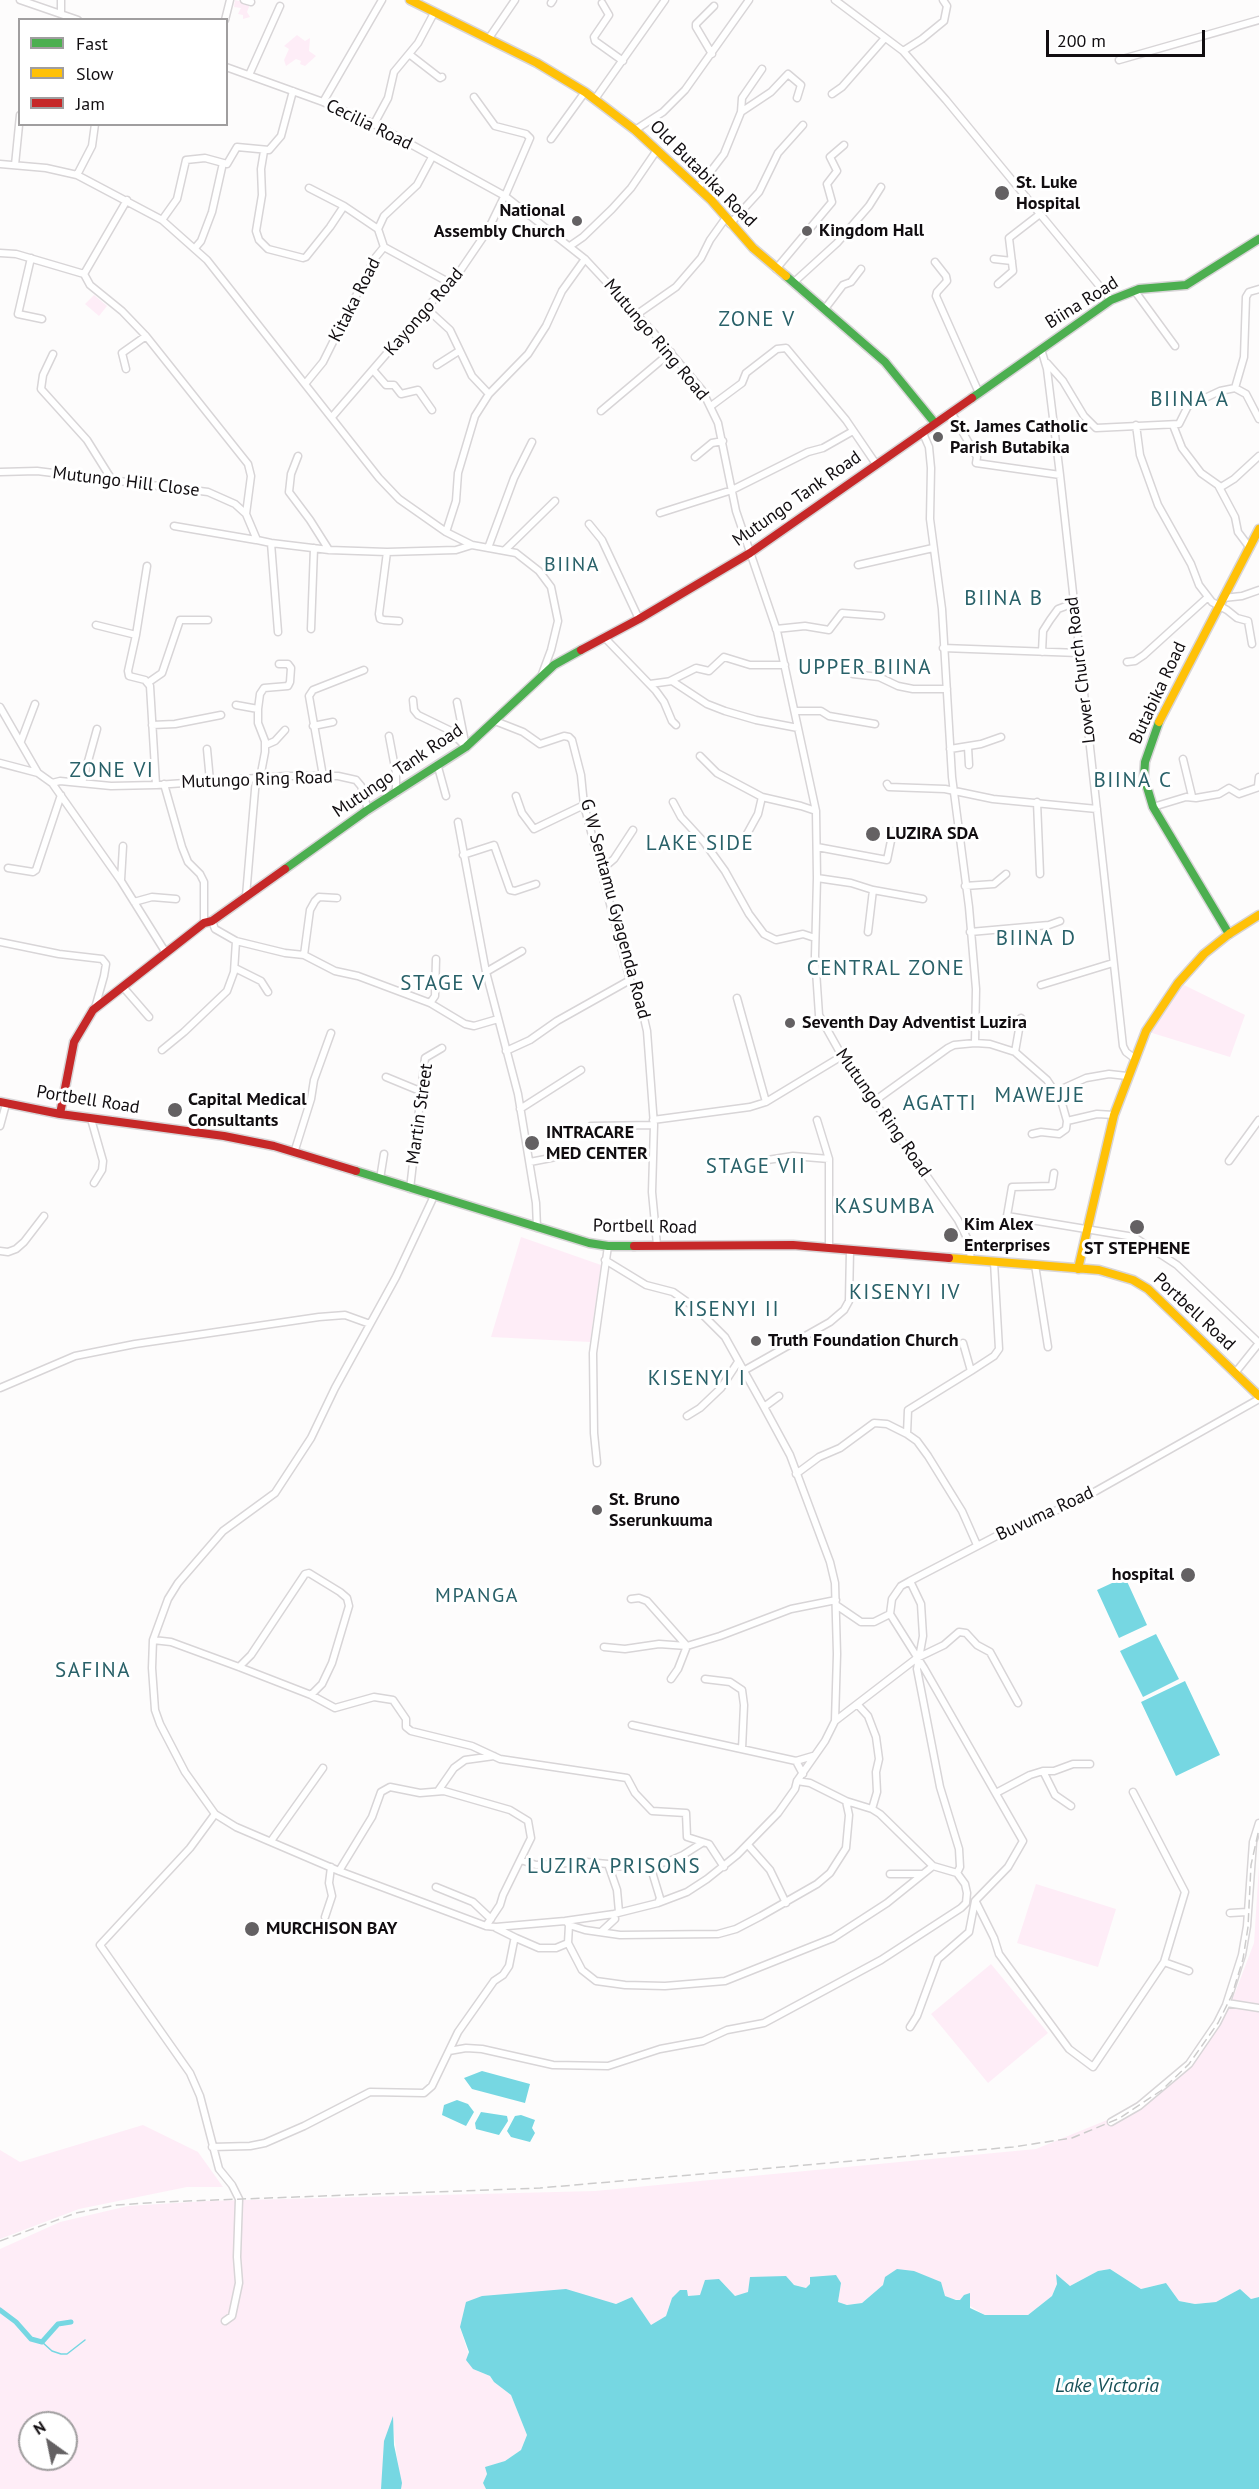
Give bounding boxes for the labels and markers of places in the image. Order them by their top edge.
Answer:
place label: St. Luke Hospital [1016,172,1080,214]
marker: St. Luke Hospital [993,184,1011,202]
place label: National Assembly Church [434,200,565,242]
marker: National Assembly Church [570,214,584,228]
place label: Kingdom Hall [819,220,924,242]
marker: Kingdom Hall [800,224,814,238]
place label: St. James Catholic Parish Butabika [950,416,1088,458]
marker: St. James Catholic Parish Butabika [931,430,945,444]
place label: LUZIRA SDA [886,823,979,845]
marker: LUZIRA SDA [864,825,882,843]
place label: Seventh Day Adventist Luzira [802,1012,1027,1034]
marker: Seventh Day Adventist Luzira [783,1016,797,1030]
place label: Capital Medical Consultants [188,1089,307,1132]
marker: Capital Medical Consultants [166,1101,184,1119]
place label: INTRACARE MED CENTER [546,1122,648,1164]
marker: INTRACARE MED CENTER [523,1134,541,1152]
place label: Kim Alex Enterprises [964,1214,1050,1256]
marker: ST STEPHENE [1128,1218,1146,1236]
marker: Kim Alex Enterprises [942,1226,960,1244]
place label: ST STEPHENE [1084,1238,1190,1260]
place label: Truth Foundation Church [768,1330,959,1352]
marker: Truth Foundation Church [749,1334,763,1348]
place label: St. Bruno Sserunkuuma [609,1489,713,1532]
marker: St. Bruno Sserunkuuma [590,1503,604,1517]
place label: hospital [1112,1564,1174,1586]
marker: hospital [1179,1566,1197,1584]
place label: MURCHISON BAY [266,1918,397,1940]
marker: MURCHISON BAY [243,1920,261,1938]

